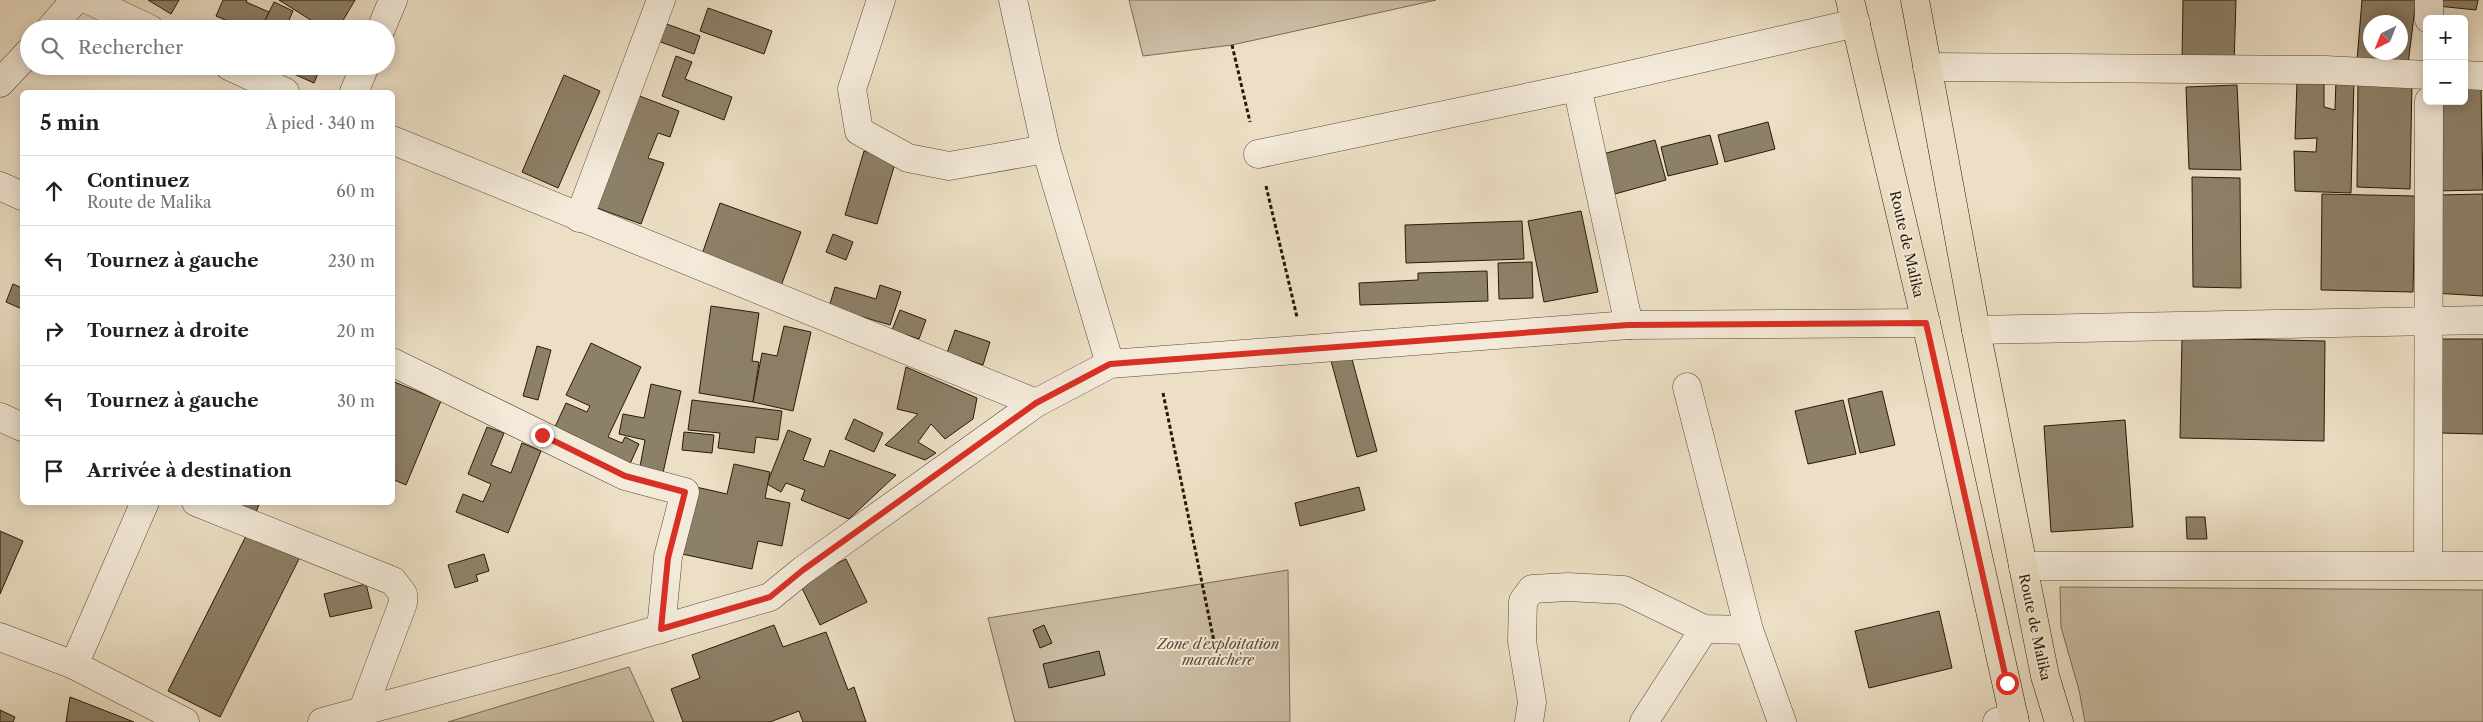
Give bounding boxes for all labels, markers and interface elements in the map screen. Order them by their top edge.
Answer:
north arrow [2363,15,2408,60]
map controls [2423,15,2468,105]
button: + [2423,15,2468,60]
search box [20,20,395,75]
icon: search [38,34,66,62]
text: Rechercher [78,36,183,59]
button: − [2423,60,2468,105]
text: 5 min [40,110,100,135]
text: À pied · 340 m [266,113,375,133]
text: Continuez [87,169,189,192]
icon: ahead [40,177,68,205]
text: 60 m [336,181,375,201]
street label: Route de Malika [1886,189,1928,300]
text: Route de Malika [87,192,212,212]
icon: left [40,247,68,275]
text: Tournez à gauche [87,249,259,272]
text: 230 m [328,251,375,271]
icon: right [40,317,68,345]
text: Tournez à droite [87,319,249,342]
text: 20 m [336,321,375,341]
icon: left [40,387,68,415]
text: Tournez à gauche [87,389,259,412]
text: 30 m [337,391,375,411]
route end [531,424,554,447]
icon: arrive [40,457,68,485]
text: Arrivée à destination [87,459,292,482]
street label: Route de Malika [2015,572,2055,683]
park label: Zone d'exploitation maraichère [1156,635,1279,669]
route start [1996,672,2019,695]

